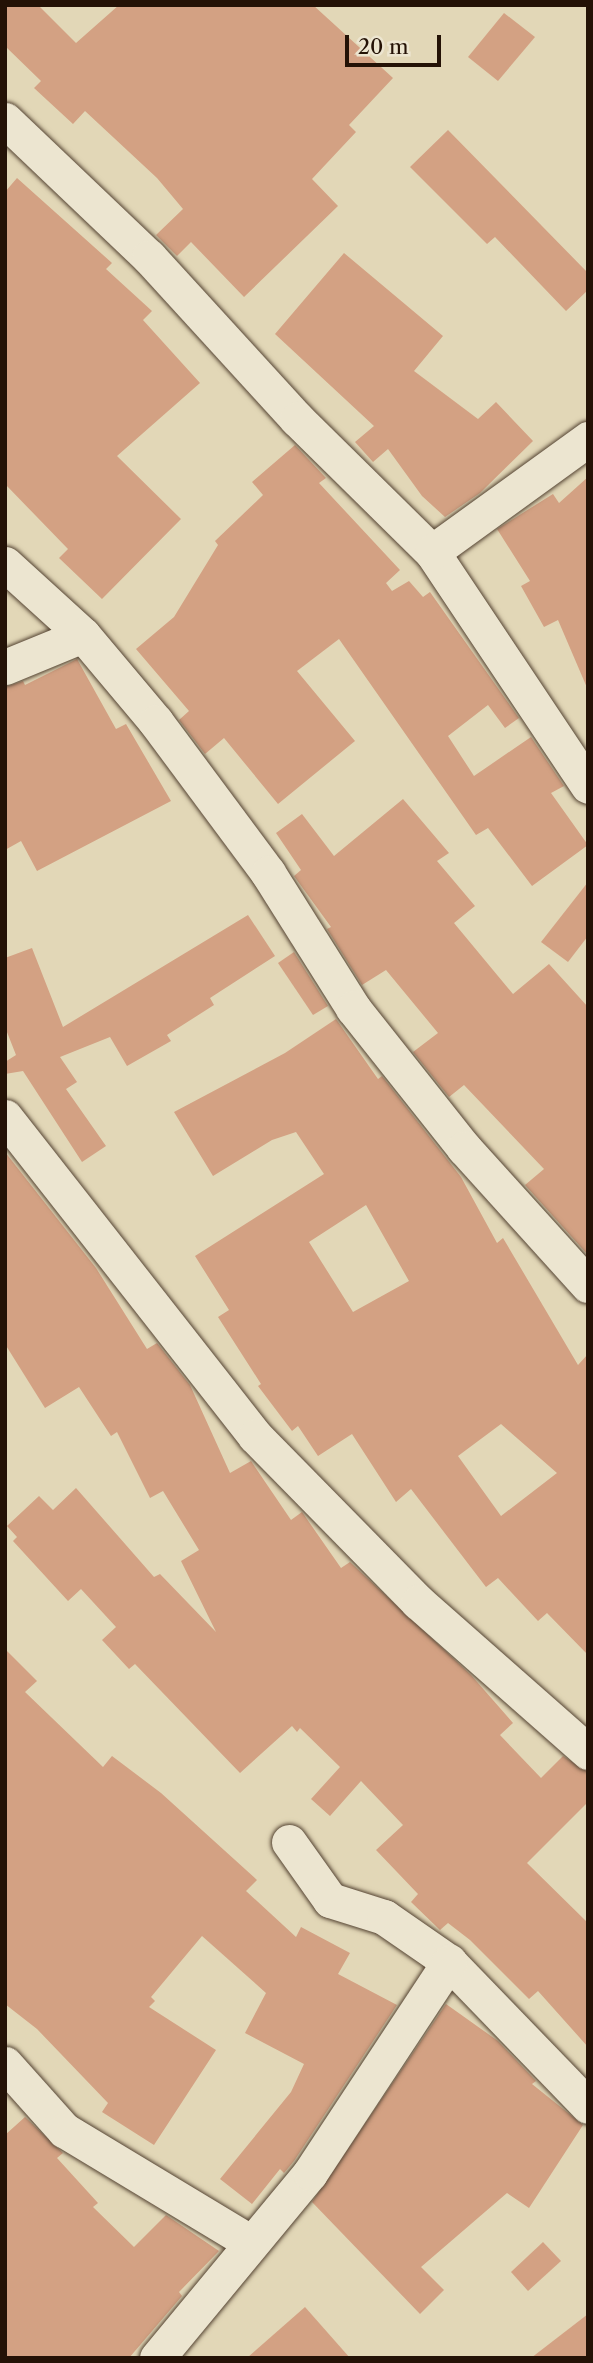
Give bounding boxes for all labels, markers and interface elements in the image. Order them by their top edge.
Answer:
scale bar [348,21,444,65]
text: 20 m [358,34,409,59]

